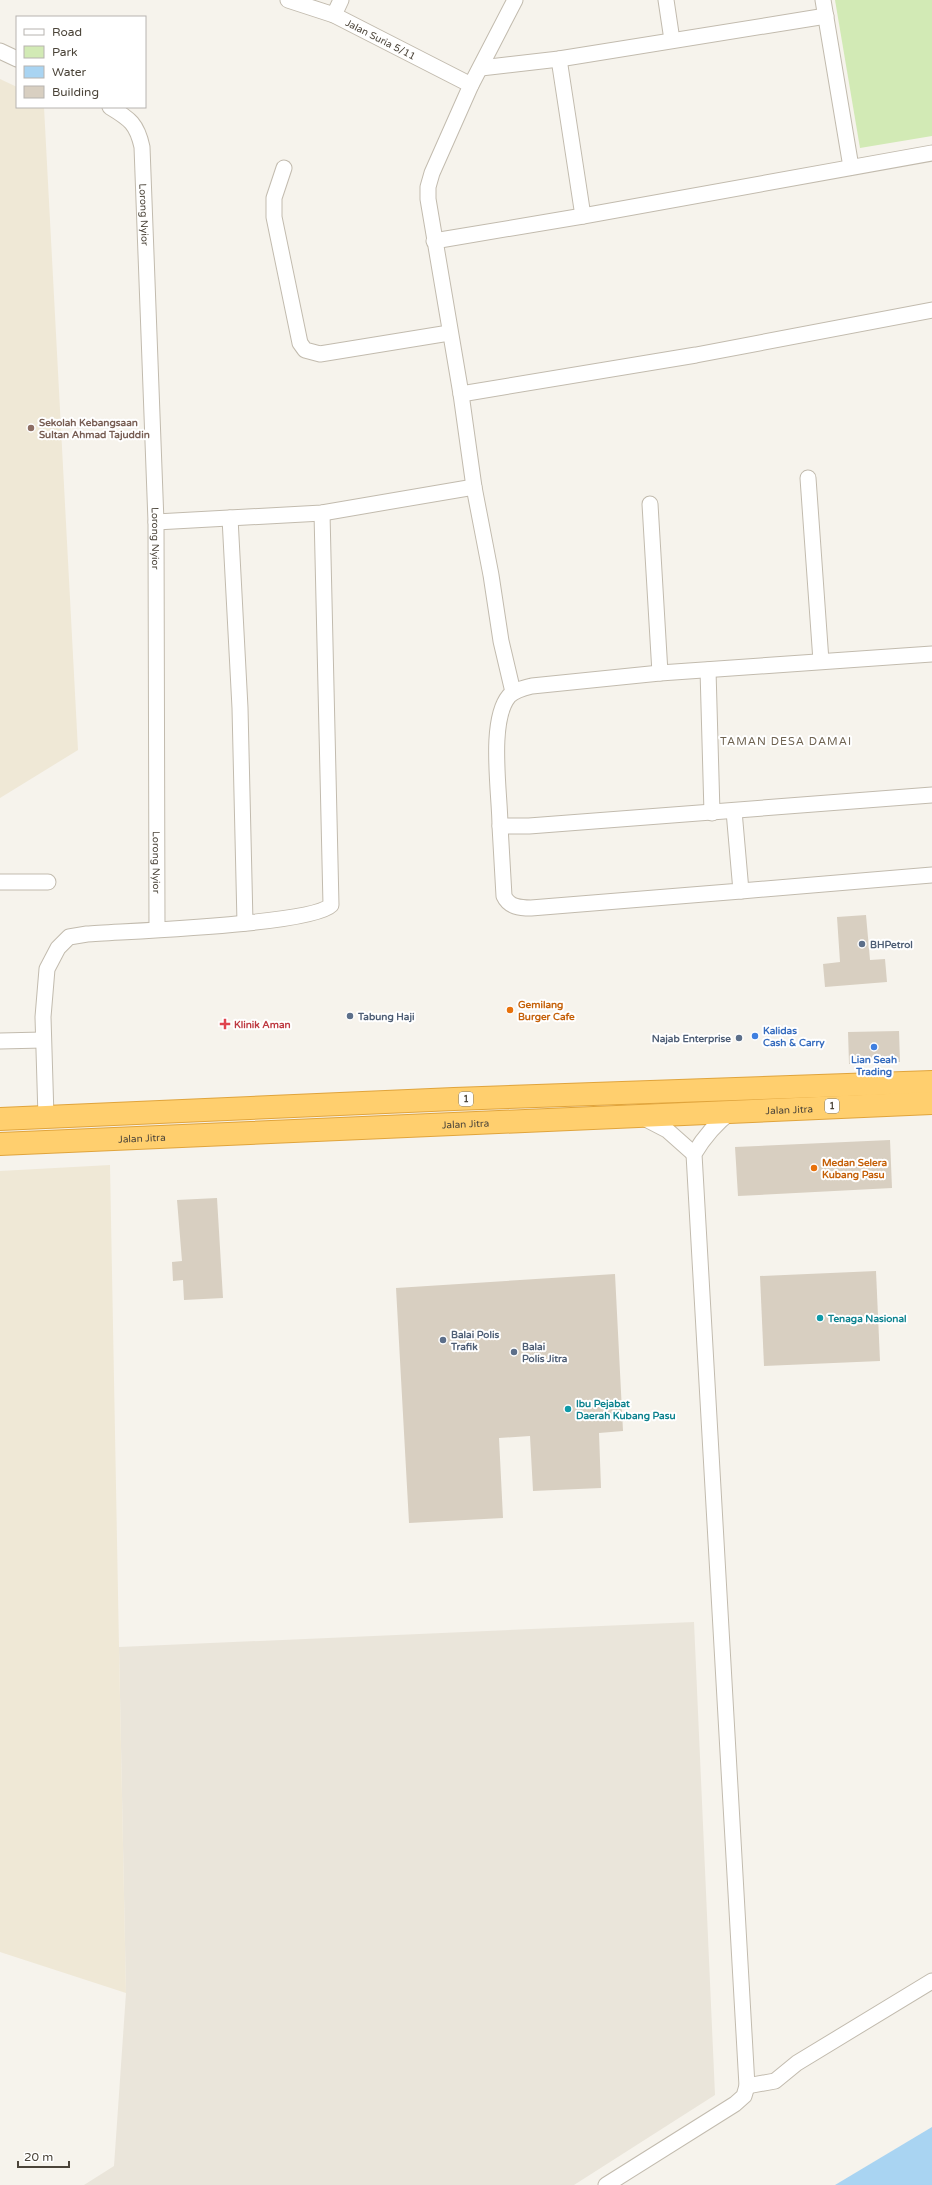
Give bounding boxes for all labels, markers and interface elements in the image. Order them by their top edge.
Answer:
legend [16,16,146,108]
street label: Jalan Suria 5/11 [343,17,417,63]
text: Road [52,25,82,39]
text: Park [52,45,78,59]
text: Water [52,65,87,79]
text: Building [52,85,99,99]
street label: Lorong Nyior [136,183,151,246]
place label: Sekolah Kebangsaan Sultan Ahmad Tajuddin [39,417,150,441]
marker: Sekolah Kebangsaan Sultan Ahmad Tajuddin [26,423,36,433]
street label: Lorong Nyior [148,507,161,570]
district label: TAMAN DESA DAMAI [720,735,852,748]
street label: Lorong Nyior [150,831,162,894]
marker: BHPetrol [857,939,867,949]
place label: BHPetrol [870,939,913,951]
place label: Gemilang Burger Cafe [518,999,575,1023]
marker: Gemilang Burger Cafe [505,1005,515,1015]
marker: Tabung Haji [345,1011,355,1021]
place label: Tabung Haji [357,1011,415,1023]
marker: Klinik Aman [219,1018,231,1030]
place label: Klinik Aman [234,1019,291,1031]
place label: Kalidas Cash & Carry [763,1025,825,1049]
marker: Kalidas Cash & Carry [750,1031,760,1041]
place label: Najab Enterprise [652,1033,731,1045]
marker: Najab Enterprise [734,1033,744,1043]
marker: Lian Seah Trading [869,1042,879,1052]
place label: Lian Seah Trading [851,1054,897,1078]
road number: 1 [459,1092,473,1106]
road number: 1 [825,1099,839,1113]
street label: Jalan Jitra [765,1103,813,1117]
street label: Jalan Jitra [442,1117,490,1132]
street label: Jalan Jitra [118,1132,166,1146]
place label: Medan Selera Kubang Pasu [822,1157,888,1181]
marker: Medan Selera Kubang Pasu [809,1163,819,1173]
marker: Tenaga Nasional [815,1313,825,1323]
place label: Tenaga Nasional [827,1313,907,1325]
place label: Balai Polis Trafik [450,1329,499,1353]
marker: Balai Polis Trafik [438,1335,448,1345]
place label: Balai Polis Jitra [522,1341,568,1365]
marker: Balai Polis Jitra [509,1347,519,1357]
place label: Ibu Pejabat Daerah Kubang Pasu [576,1398,676,1422]
marker: Ibu Pejabat Daerah Kubang Pasu [563,1404,573,1414]
scale bar [18,2143,69,2169]
text: 20 m [24,2150,53,2164]

